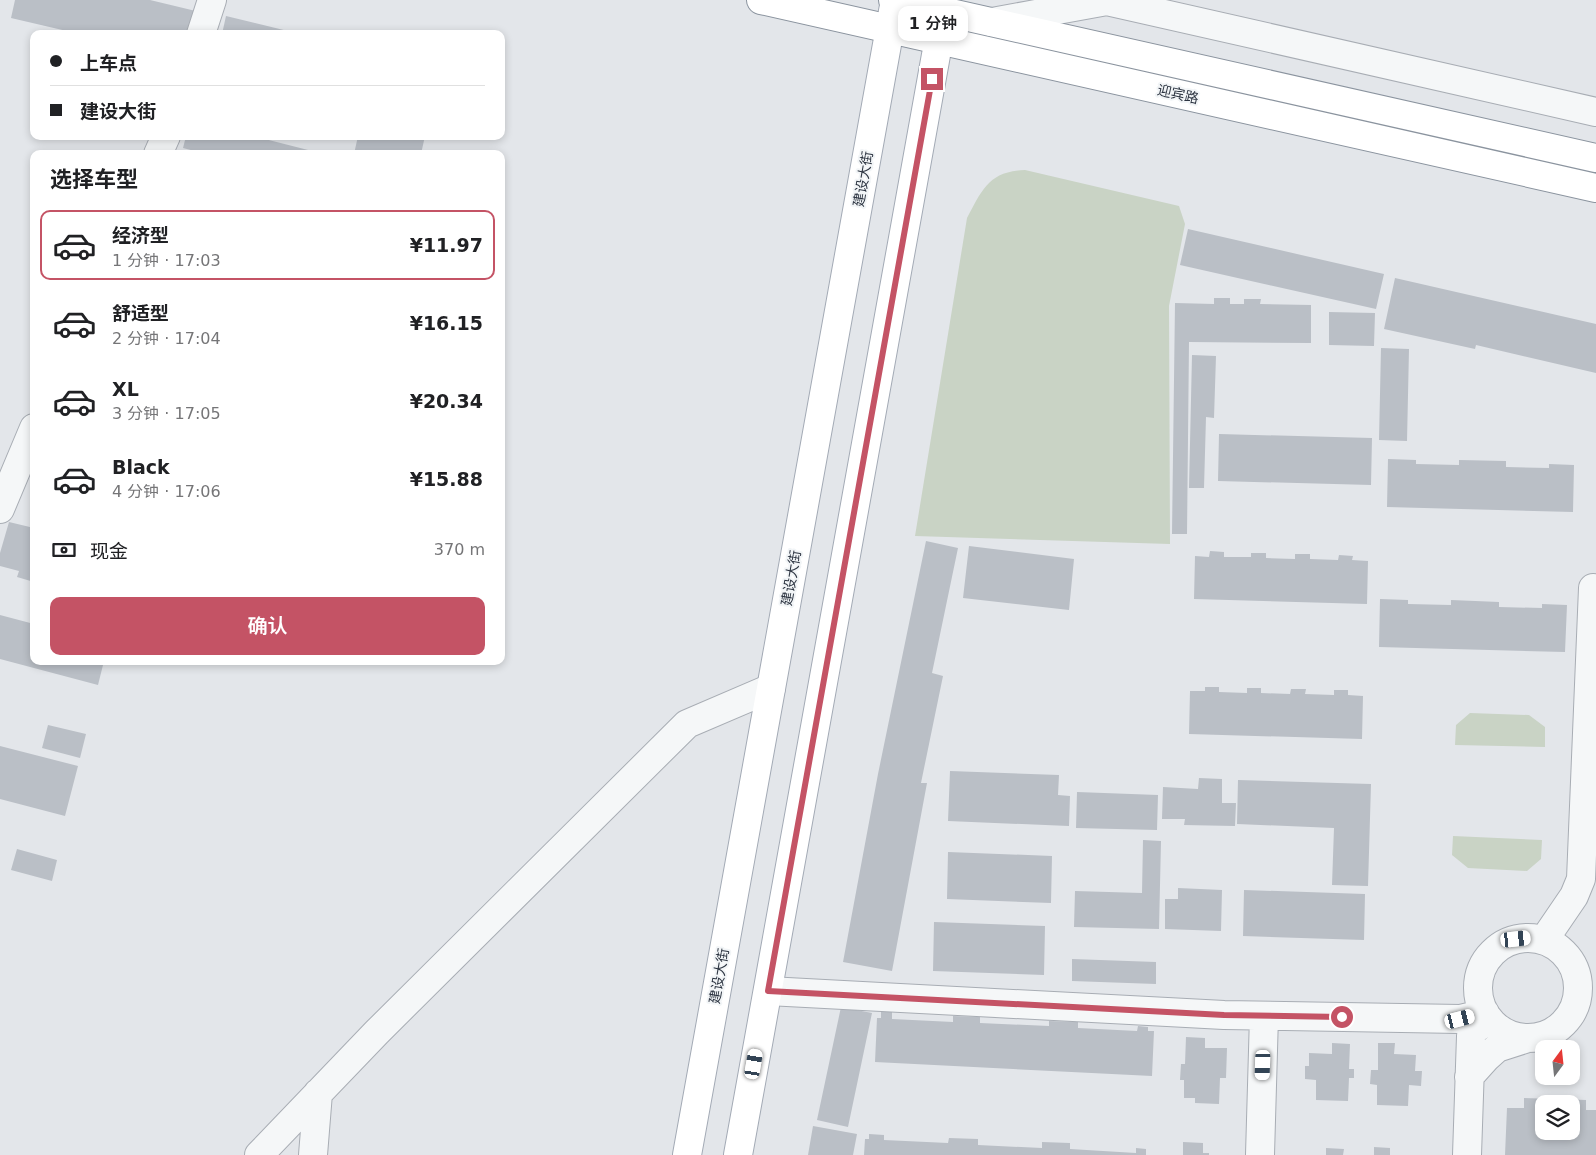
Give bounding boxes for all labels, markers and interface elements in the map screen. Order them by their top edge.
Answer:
callout: 1 分钟 [897,7,967,42]
text: 1 分钟 [909,14,957,33]
text: 上车点 [80,52,137,74]
route end [921,68,943,90]
street label: 迎宾路 [1156,81,1200,107]
text: 建设大街 [80,100,156,122]
street label: 建设大街 [850,150,876,208]
text: 选择车型 [50,167,138,192]
icon: car [52,223,97,268]
text: 经济型 [112,224,169,246]
text: ¥11.97 [410,234,483,256]
text: 1 分钟 · 17:03 [112,251,221,270]
icon: car [52,301,97,346]
text: 舒适型 [112,302,169,324]
text: ¥16.15 [410,312,483,334]
text: 2 分钟 · 17:04 [112,329,221,348]
text: XL [112,378,139,400]
icon: car [52,379,97,424]
text: ¥20.34 [410,390,483,412]
text: 3 分钟 · 17:05 [112,404,221,423]
text: Black [112,456,170,478]
icon: car [52,457,97,502]
text: ¥15.88 [410,468,483,490]
text: 4 分钟 · 17:06 [112,482,221,501]
icon: cash [50,536,78,564]
text: 现金 [90,540,128,562]
text: 370 m [434,540,485,559]
street label: 建设大街 [778,549,804,607]
button: 确认 [50,597,485,655]
car [1500,930,1531,948]
street label: 建设大街 [706,947,732,1005]
route start [1331,1006,1353,1028]
car [1443,1008,1476,1030]
north arrow [1535,1040,1580,1085]
map controls [1535,1040,1580,1140]
car [744,1048,763,1080]
car [1254,1050,1271,1080]
button: layers [1535,1095,1580,1140]

